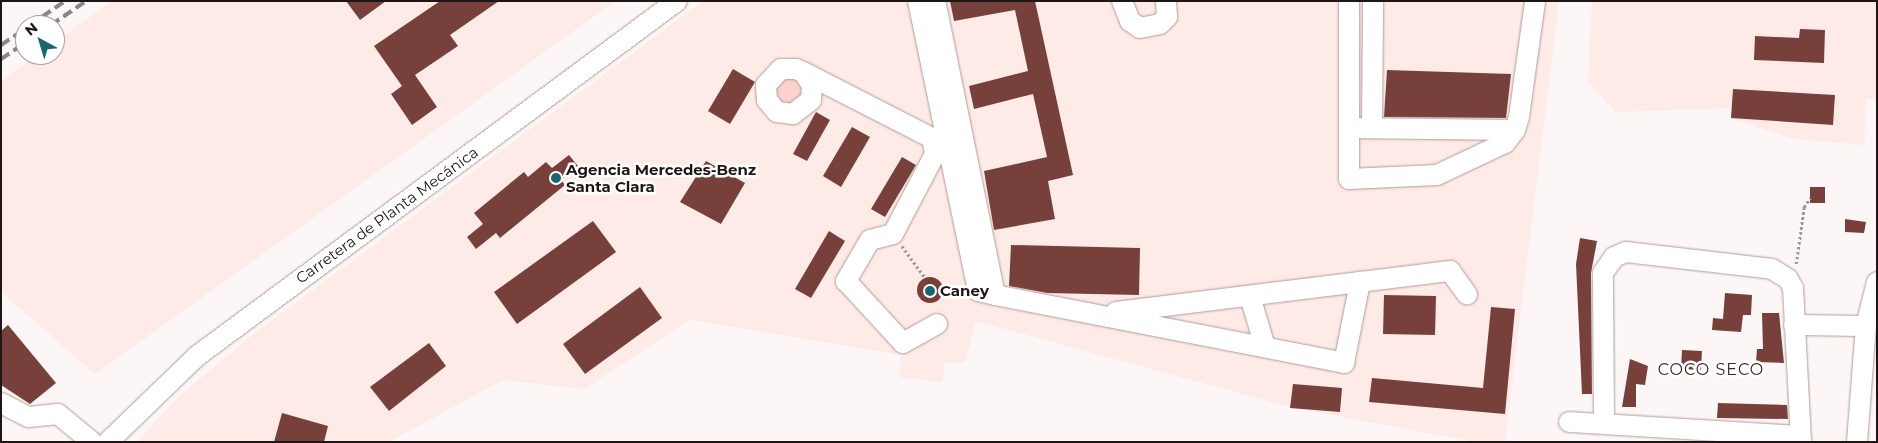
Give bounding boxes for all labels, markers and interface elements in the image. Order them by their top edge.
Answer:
north arrow [15,15,65,65]
text: N [21,19,41,40]
street label: Carretera de Planta Mecánica [292,143,482,287]
place label: Agencia Mercedes-Benz Santa Clara [566,160,756,195]
marker: Agencia Mercedes-Benz Santa Clara [550,172,562,184]
place label: Caney [940,282,989,300]
marker: Caney [924,285,936,297]
district label: COCO SECO [1657,360,1765,380]

